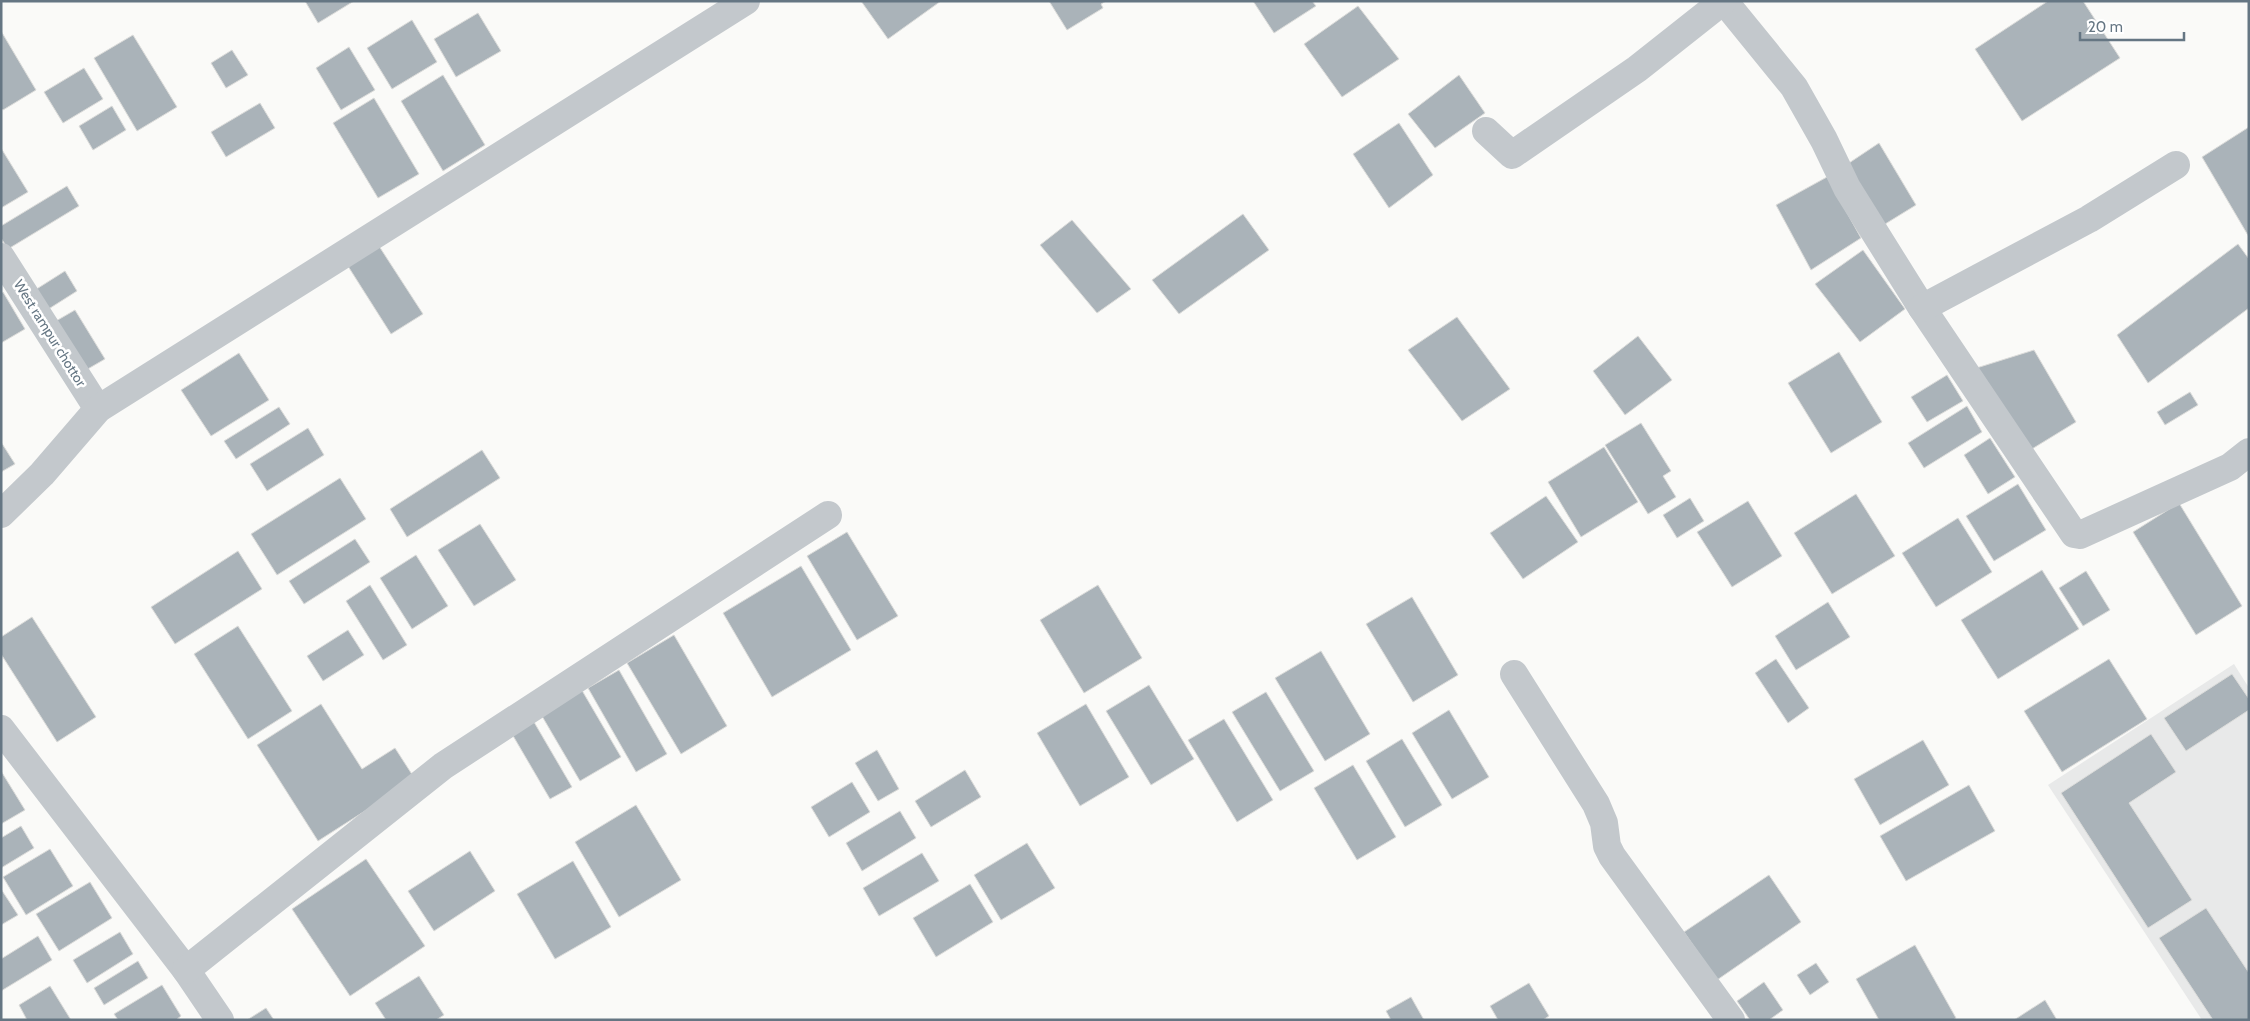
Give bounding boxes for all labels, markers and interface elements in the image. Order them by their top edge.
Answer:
scale bar [2080,10,2184,42]
text: 20 m [2088,18,2123,36]
street label: West rampur chottor [10,276,90,390]

